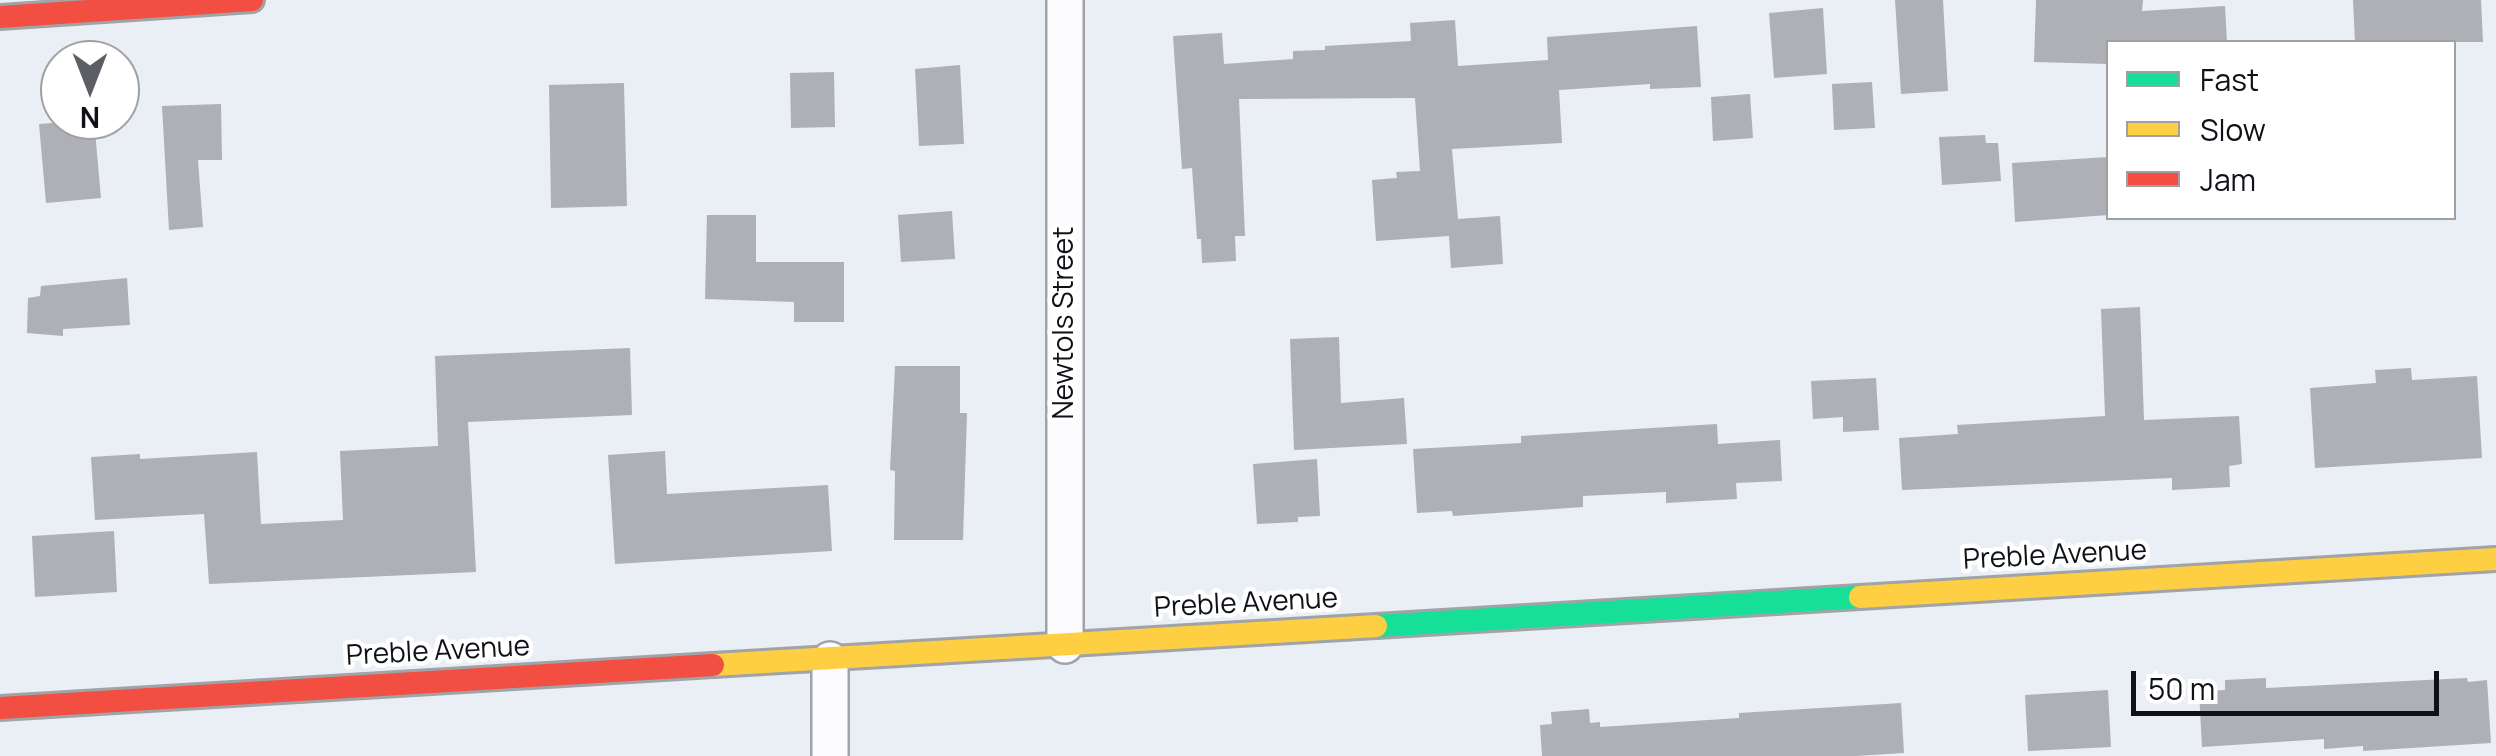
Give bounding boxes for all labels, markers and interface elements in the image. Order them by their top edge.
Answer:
north arrow [40,40,140,140]
legend [2106,40,2456,220]
text: Fast [2200,59,2259,100]
text: N [80,99,100,137]
text: Slow [2200,109,2266,150]
text: Jam [2200,159,2256,200]
street label: Newtols Street [1048,227,1082,419]
street label: Preble Avenue [1962,534,2148,578]
street label: Preble Avenue [1153,582,1339,626]
street label: Preble Avenue [345,630,531,674]
scale bar [2136,651,2444,713]
text: 50 m [2148,668,2215,709]

